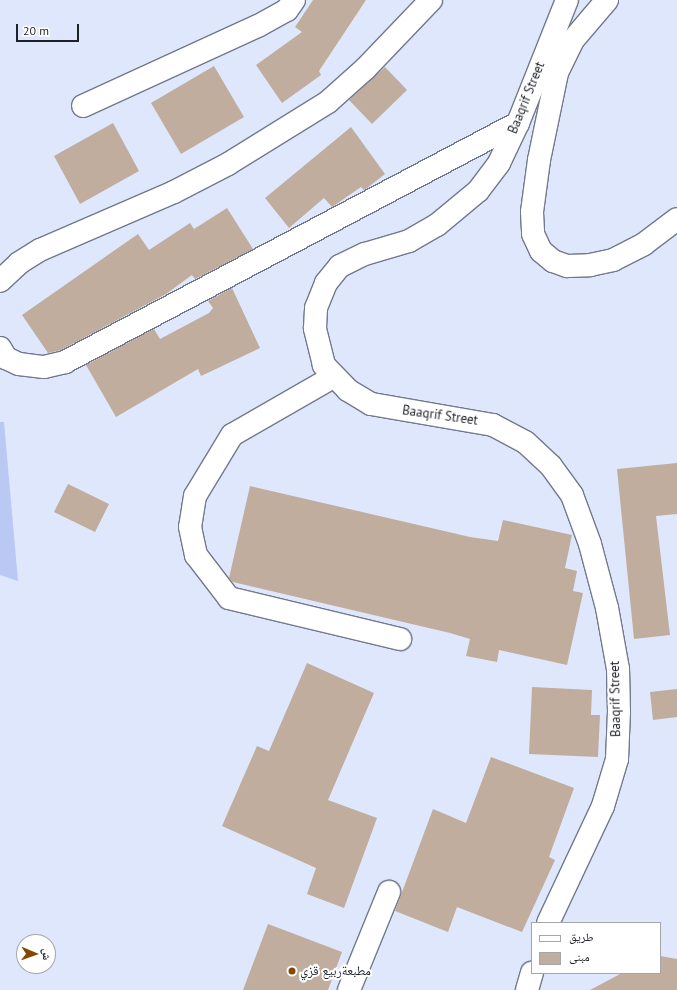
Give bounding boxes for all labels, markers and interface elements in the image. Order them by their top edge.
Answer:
scale bar [18,16,81,42]
text: 20 m [23,23,49,38]
street label: Baaqrif Street [505,60,549,136]
street label: Baaqrif Street [401,403,479,429]
street label: Baaqrif Street [608,661,624,737]
legend [531,922,661,974]
text: طريق [569,929,594,944]
north arrow [16,934,56,974]
text: ش [40,948,54,960]
text: مبنى [569,949,590,964]
place label: مطبعةربيع قزي [300,963,371,979]
marker: مطبعةربيع قزي [287,966,297,976]

